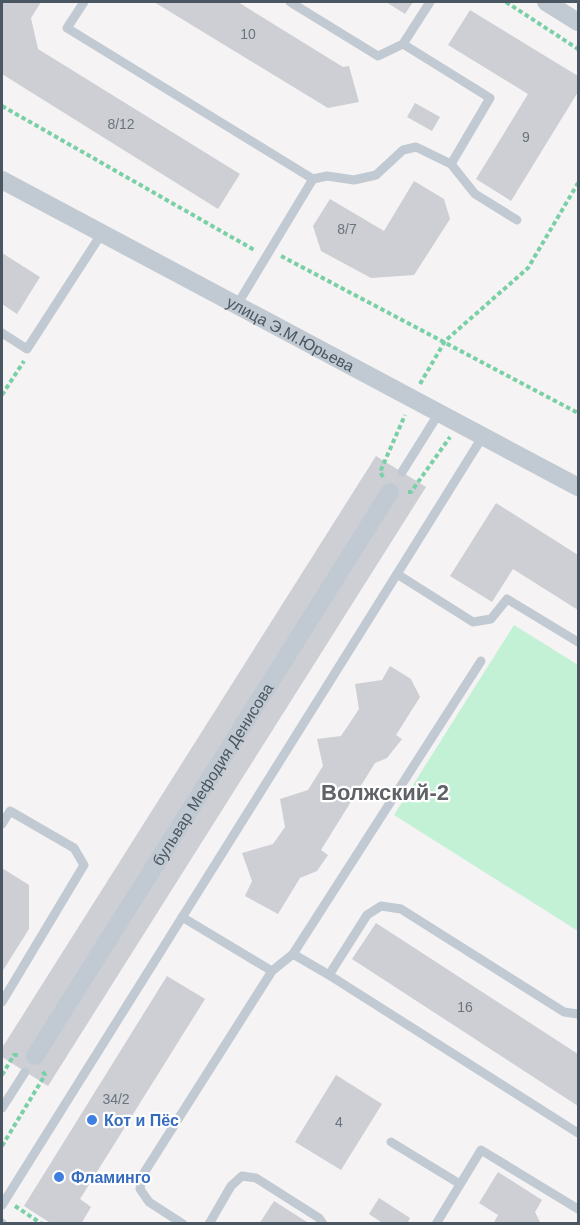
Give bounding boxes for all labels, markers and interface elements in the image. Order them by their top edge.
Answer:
house number: 10 [240,26,256,42]
house number: 8/12 [107,116,135,132]
house number: 9 [522,129,530,145]
house number: 8/7 [337,221,357,237]
street label: улица Э.М.Юрьева [224,293,357,375]
street label: бульвар Мефодия Денисова [149,680,277,869]
district label: Волжский-2 [321,780,449,805]
house number: 16 [457,999,473,1015]
house number: 34/2 [102,1091,130,1107]
place label: Кот и Пёс [104,1112,179,1129]
marker: Кот и Пёс [85,1113,99,1127]
house number: 4 [335,1114,343,1130]
place label: Фламинго [71,1169,151,1186]
marker: Фламинго [52,1170,66,1184]

